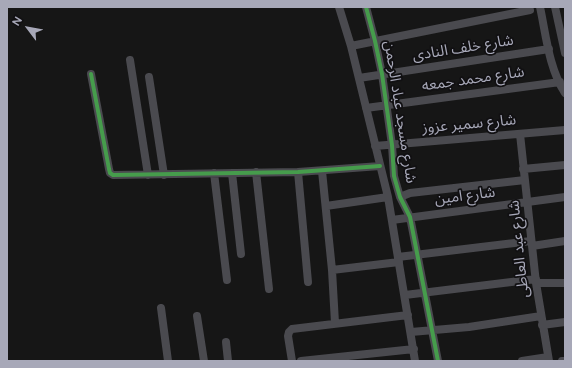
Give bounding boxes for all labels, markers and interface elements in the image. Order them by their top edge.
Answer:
north arrow [8,8,48,48]
text: N [10,14,25,28]
street label: شارع خلف النادى [411,31,515,65]
street label: شارع مسجد عباد الرحمن [380,39,420,185]
street label: شارع محمد جمعه [421,63,525,95]
street label: شارع سمير عزوز [421,111,517,137]
street label: شارع امين [434,183,496,209]
street label: شارع عبد العاطى [505,199,533,299]

